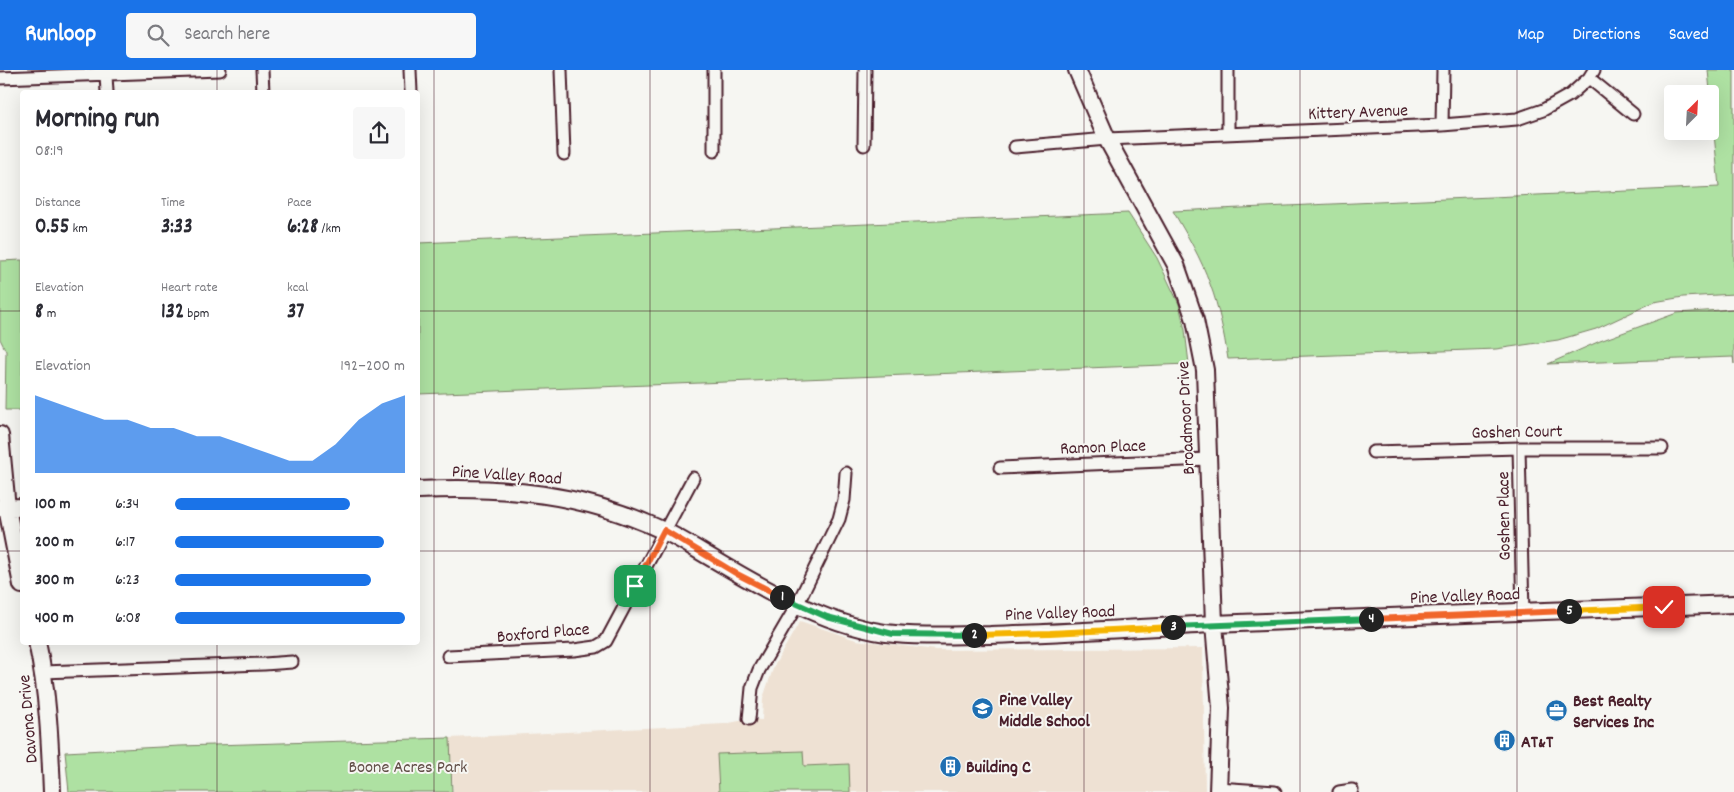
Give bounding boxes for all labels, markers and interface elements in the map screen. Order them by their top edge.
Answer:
search box [126,13,476,58]
text: Runloop [25,18,96,52]
icon: search [144,21,172,49]
text: Search here [184,22,270,49]
text: Map [1517,23,1544,48]
text: Directions [1572,23,1641,48]
text: Saved [1669,23,1709,48]
north arrow [1664,85,1719,140]
map controls [1664,85,1719,140]
street label: Kittery Avenue [1308,99,1409,128]
text: Morning run [35,101,159,141]
button: share [353,107,405,159]
text: 08:19 [35,140,64,163]
text: Distance [35,193,81,213]
text: Time [161,193,185,213]
text: Pace [287,193,312,213]
text: 0.55 [35,213,69,243]
text: 3:33 [161,213,192,243]
text: 6:28 [287,213,318,243]
text: km [69,219,88,239]
text: /km [318,219,341,239]
text: Elevation [35,278,84,298]
text: Heart rate [161,278,218,298]
text: kcal [287,278,308,298]
text: 8 [35,298,43,328]
text: 132 [161,298,184,328]
text: 37 [287,298,304,328]
text: m [43,304,56,324]
text: bpm [184,304,209,324]
text: Elevation [35,355,91,378]
text: 192–200 m [340,355,405,378]
street label: Broadmoor Drive [1172,360,1203,475]
street label: Goshen Court [1471,420,1563,447]
street label: Ramon Place [1060,435,1147,462]
street label: Pine Valley Road [451,460,563,493]
street label: Goshen Place [1492,471,1519,561]
text: 100 m [35,493,71,516]
text: 6:34 [115,493,139,516]
text: 200 m [35,531,74,554]
text: 6:17 [115,531,135,554]
pin [614,565,656,607]
text: 300 m [35,569,74,592]
text: 6:23 [115,569,140,592]
icon: arrive [621,572,649,600]
street label: Pine Valley Road [1409,583,1521,612]
pin: 1 [770,584,794,610]
pin [1643,586,1685,628]
text: 1 [781,587,784,607]
icon: check [1650,593,1678,621]
pin: 5 [1556,598,1582,624]
street label: Pine Valley Road [1004,600,1116,629]
text: 5 [1566,601,1573,621]
pin: 4 [1358,606,1384,632]
text: 400 m [35,607,74,630]
text: 6:08 [115,607,141,630]
text: 4 [1369,609,1374,629]
pin: 3 [1160,614,1186,640]
text: 3 [1170,617,1177,637]
street label: Boxford Place [496,618,591,651]
pin: 2 [962,622,986,648]
text: 2 [971,625,978,645]
street label: Davona Drive [13,673,46,764]
place label: Pine Valley Middle School [999,689,1090,735]
place label: Best Realty Services Inc [1573,690,1654,736]
school or university icon: Pine Valley Middle School [971,697,995,721]
office icon: Best Realty Services Inc [1545,698,1569,722]
building icon: AT&T [1493,729,1517,753]
place label: AT&T [1521,731,1554,756]
building icon: Building C [938,754,962,778]
park label: Boone Acres Park [349,756,467,781]
place label: Building C [966,756,1031,781]

